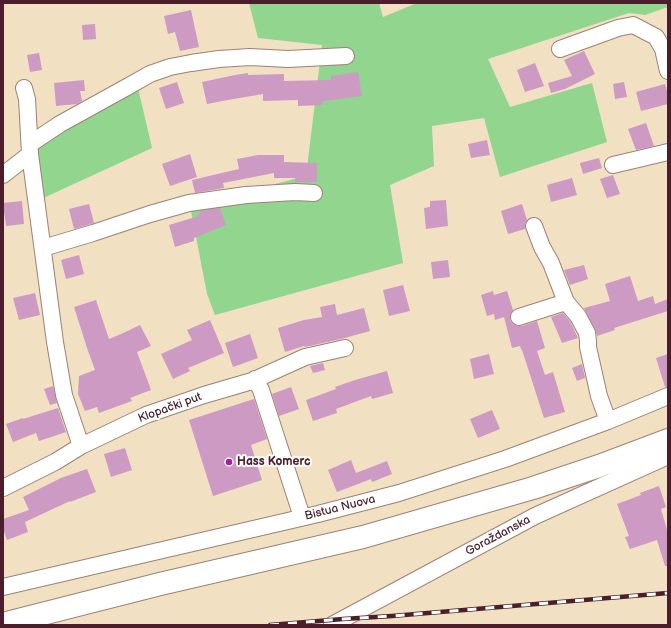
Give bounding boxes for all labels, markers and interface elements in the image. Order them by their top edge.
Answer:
street label: Klopački put [136,390,204,426]
place label: Hass Komerc [237,455,311,469]
marker: Hass Komerc [224,457,234,467]
street label: Bistua Nuova [303,492,377,524]
street label: Goraždanska [463,513,533,559]

